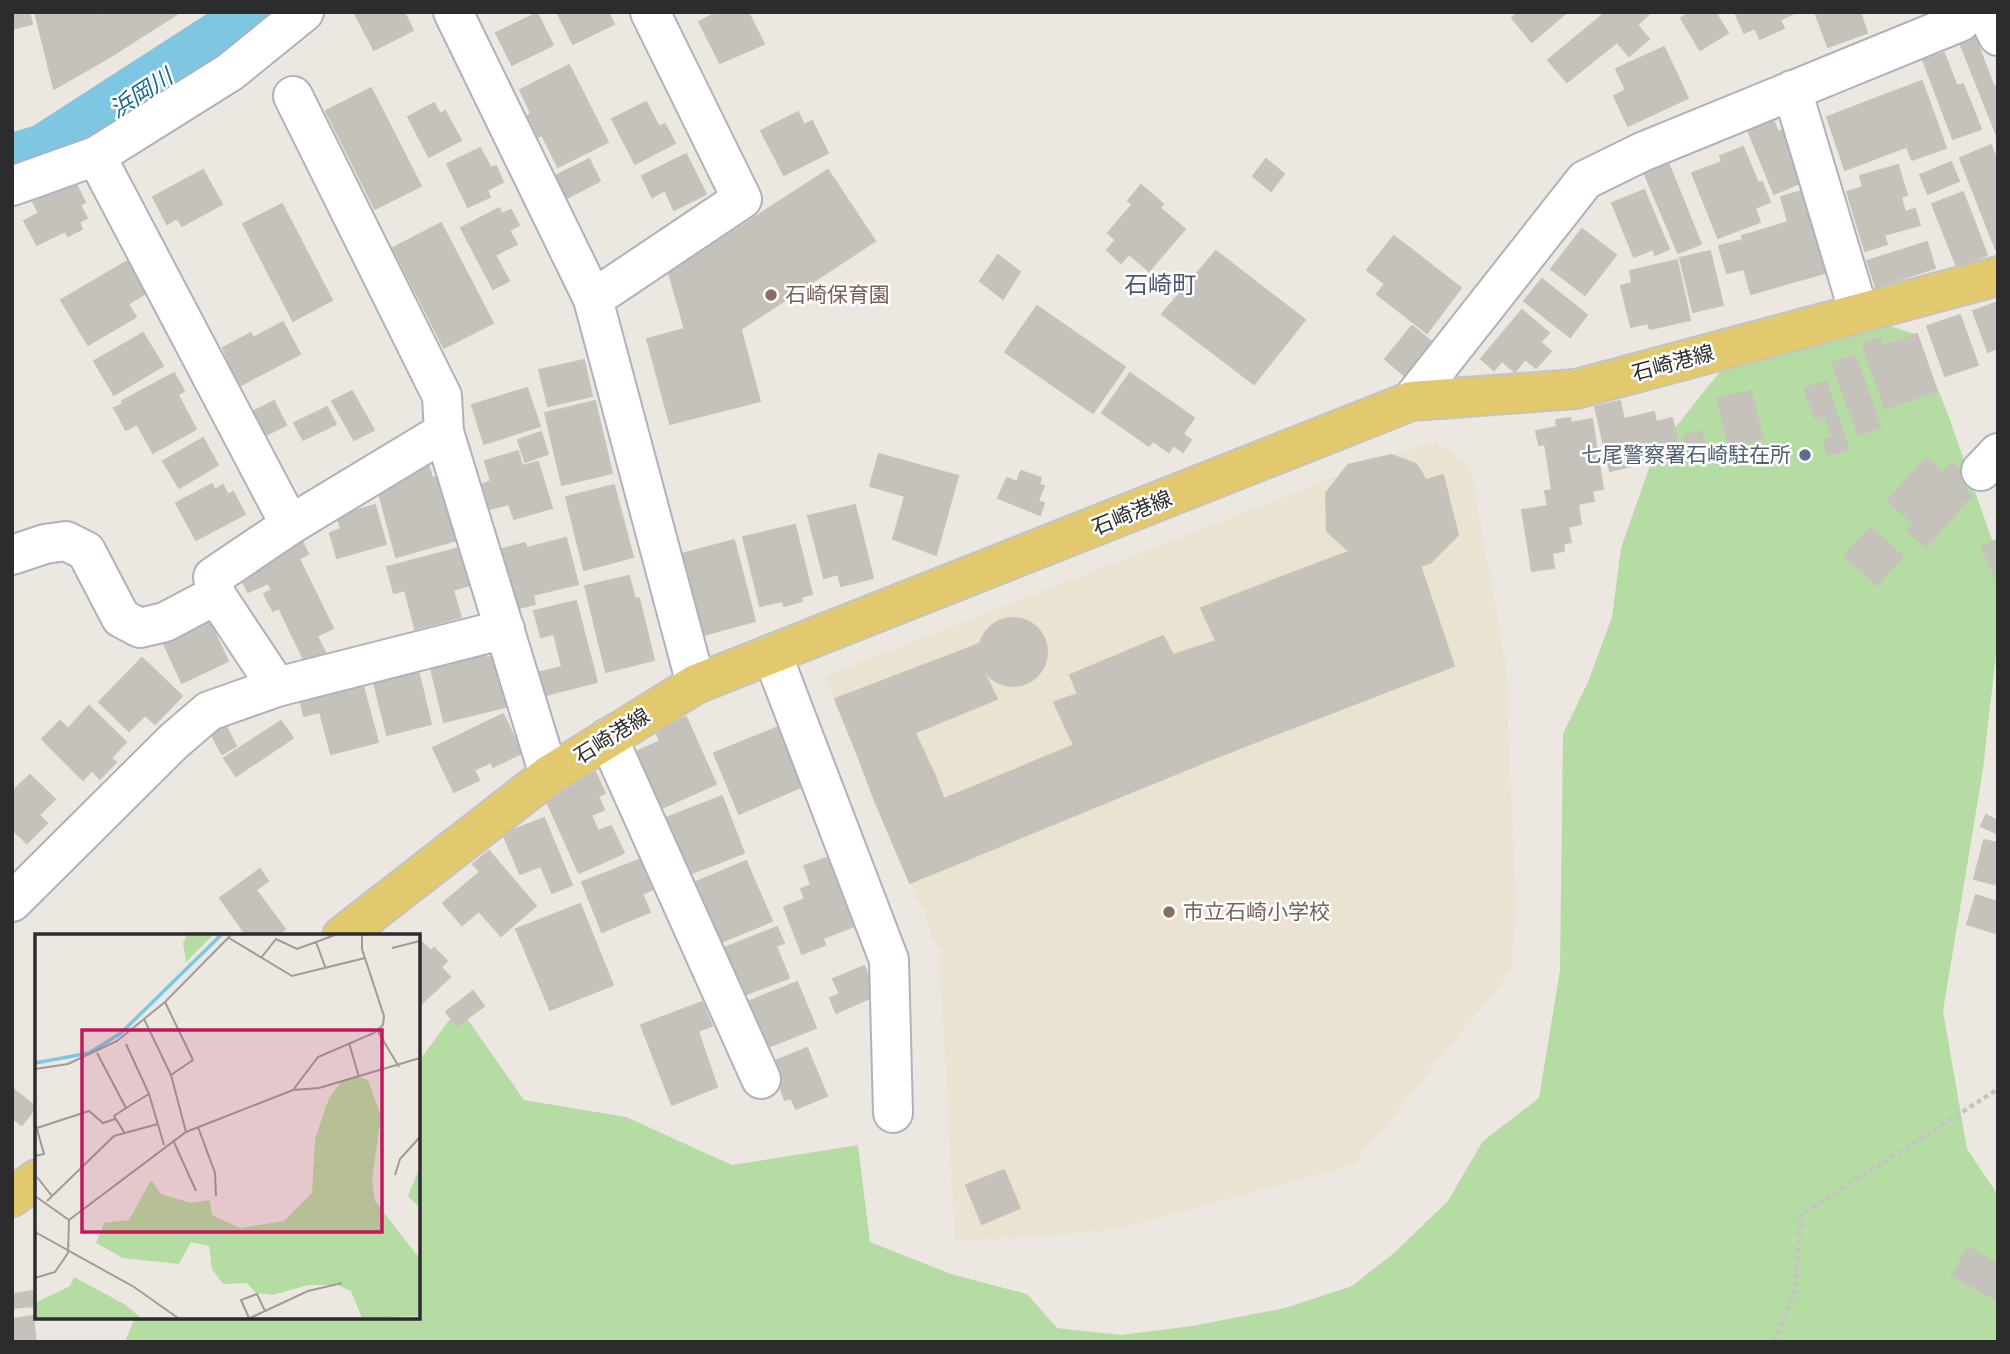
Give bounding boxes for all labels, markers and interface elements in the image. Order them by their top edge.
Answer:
water label: 浜岡川 [103,58,181,124]
district label: 石崎町 [1124,267,1196,300]
place label: 石崎保育園 [785,280,890,308]
marker: 石崎保育園 [763,287,779,303]
street label: 石崎港線 [1629,338,1717,386]
place label: 七尾警察署石崎駐在所 [1581,440,1791,468]
marker: 七尾警察署石崎駐在所 [1797,447,1813,463]
street label: 石崎港線 [1087,483,1176,541]
street label: 石崎港線 [568,701,655,769]
place label: 市立石崎小学校 [1183,897,1330,925]
marker: 市立石崎小学校 [1161,904,1177,920]
inset map [35,934,420,1319]

